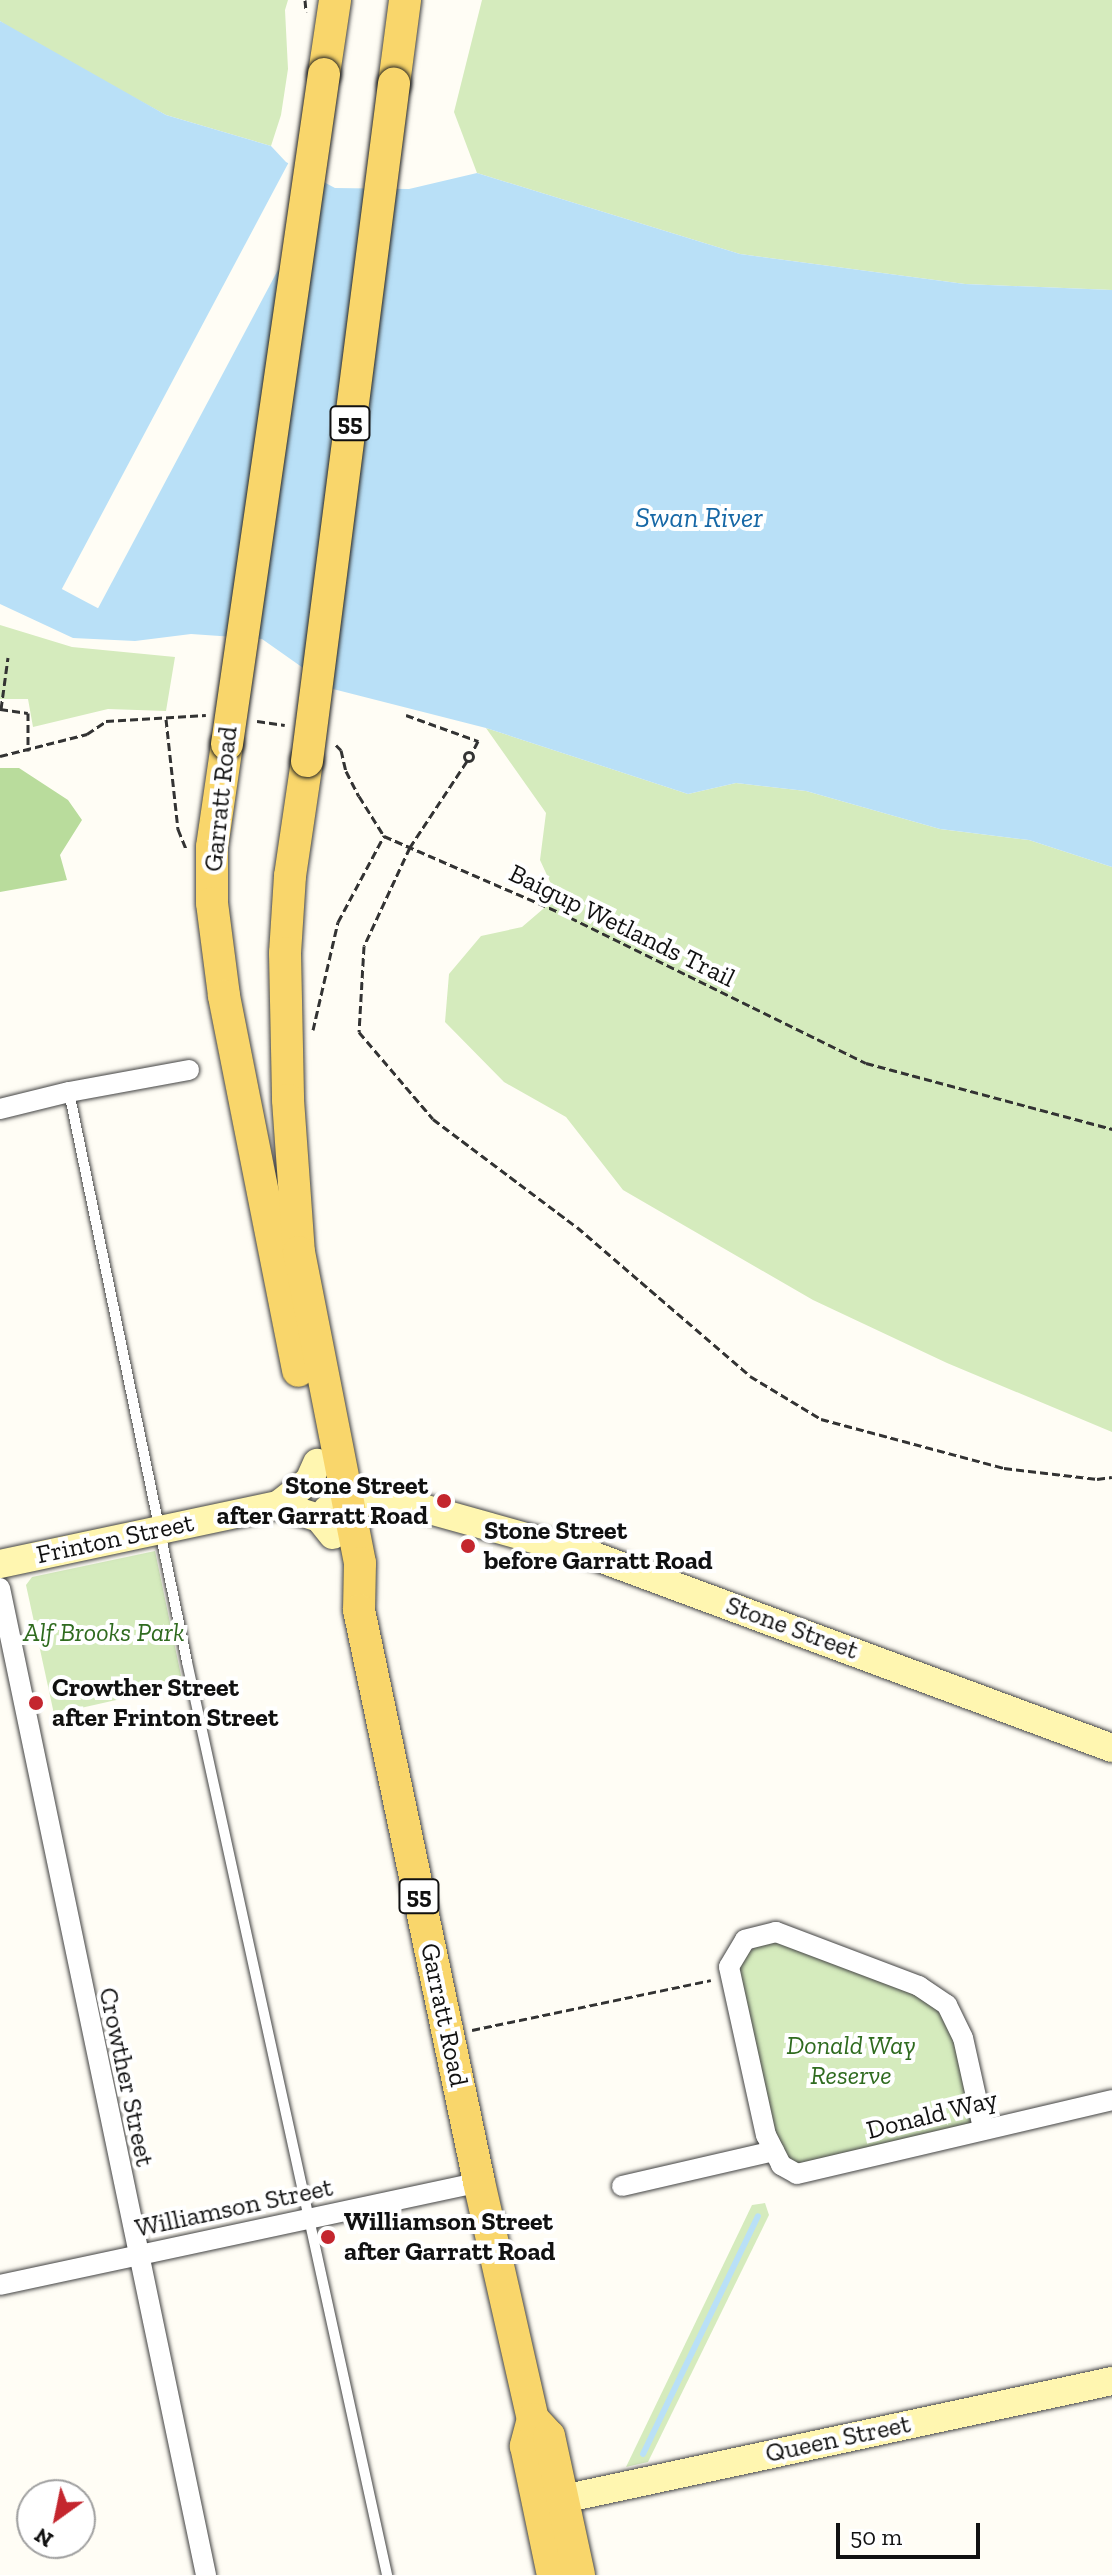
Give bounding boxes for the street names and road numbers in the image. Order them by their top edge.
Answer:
road number: 55 [328,403,372,443]
street label: Garratt Road [198,725,244,873]
street label: Baigup Wetlands Trail [503,857,741,995]
street label: Frinton Street [34,1507,196,1571]
street label: Stone Street [722,1590,862,1666]
road number: 55 [397,1876,441,1916]
street label: Garratt Road [414,1940,474,2090]
street label: Crowther Street [92,1985,160,2169]
street label: Donald Way [863,2084,1001,2146]
street label: Williamson Street [132,2172,336,2244]
street label: Queen Street [763,2408,913,2470]

